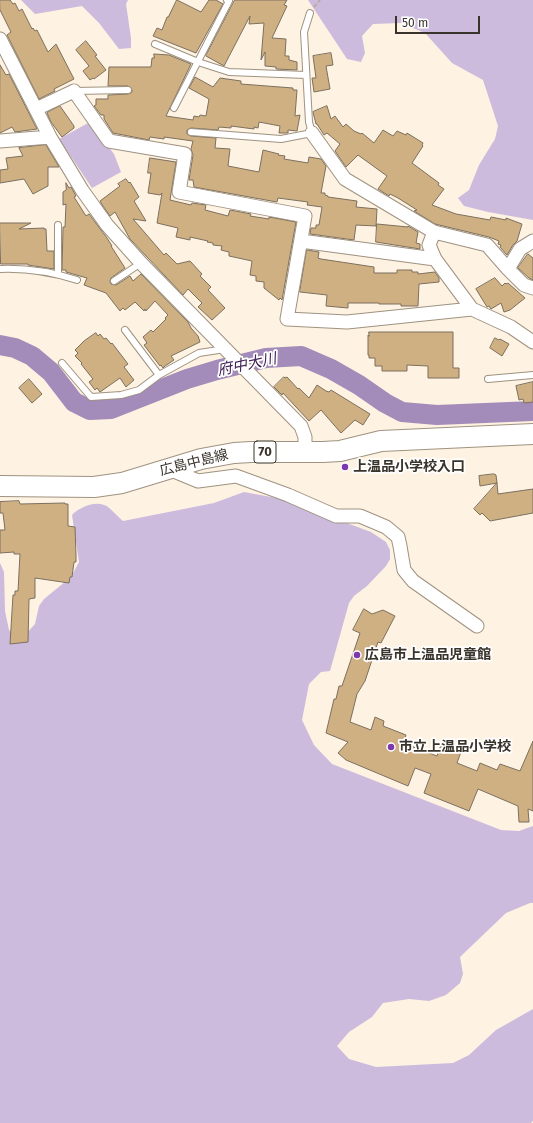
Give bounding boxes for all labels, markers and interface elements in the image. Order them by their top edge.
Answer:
scale bar [397,8,482,34]
text: 50 m [402,16,428,30]
water label: 府中大川 [216,350,278,380]
road number: 70 [254,441,276,463]
street label: 広島中島線 [158,446,230,480]
place label: 上温品小学校入口 [353,459,465,475]
marker: 上温品小学校入口 [340,462,350,472]
place label: 広島市上温品児童館 [365,647,491,663]
marker: 広島市上温品児童館 [352,650,362,660]
place label: 市立上温品小学校 [399,739,511,755]
marker: 市立上温品小学校 [386,742,396,752]

